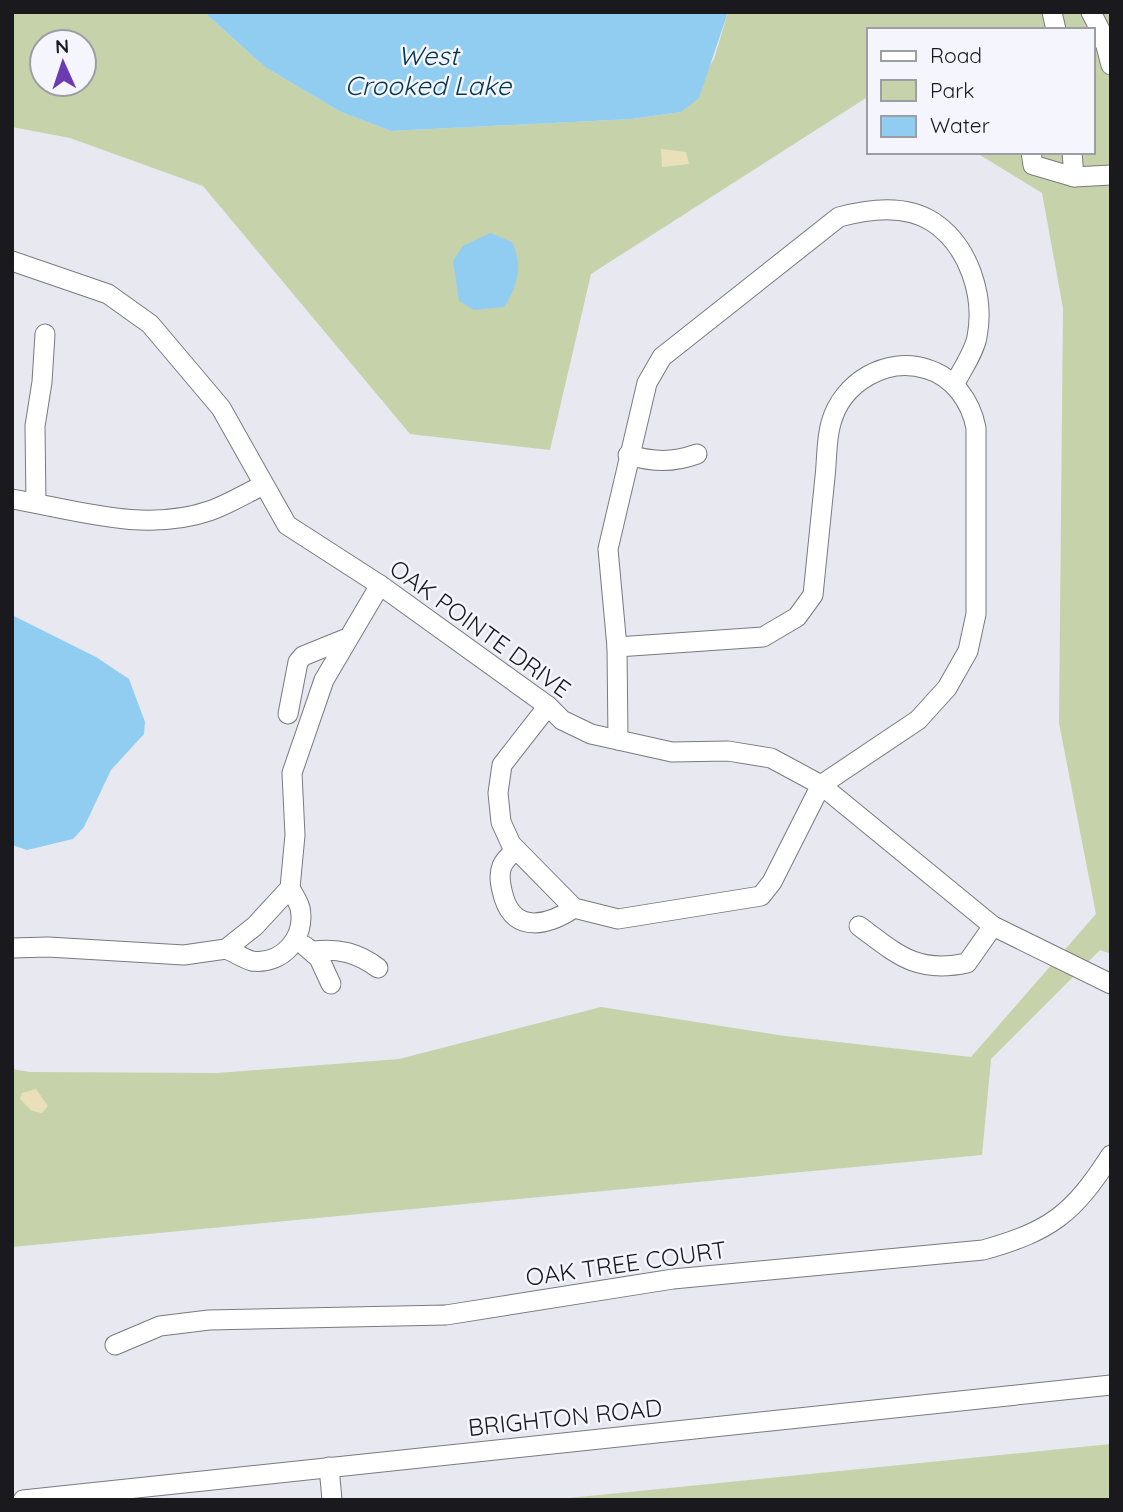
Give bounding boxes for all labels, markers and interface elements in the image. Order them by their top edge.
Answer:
north arrow [28,28,98,98]
legend [867,28,1095,154]
text: N [55,34,70,58]
water label: West Crooked Lake [345,39,512,102]
text: Road [930,42,982,68]
text: Park [930,77,974,103]
text: Water [930,112,990,138]
street label: OAK POINTE DRIVE [384,552,577,704]
street label: OAK TREE COURT [524,1234,728,1292]
street label: BRIGHTON ROAD [466,1392,663,1442]

